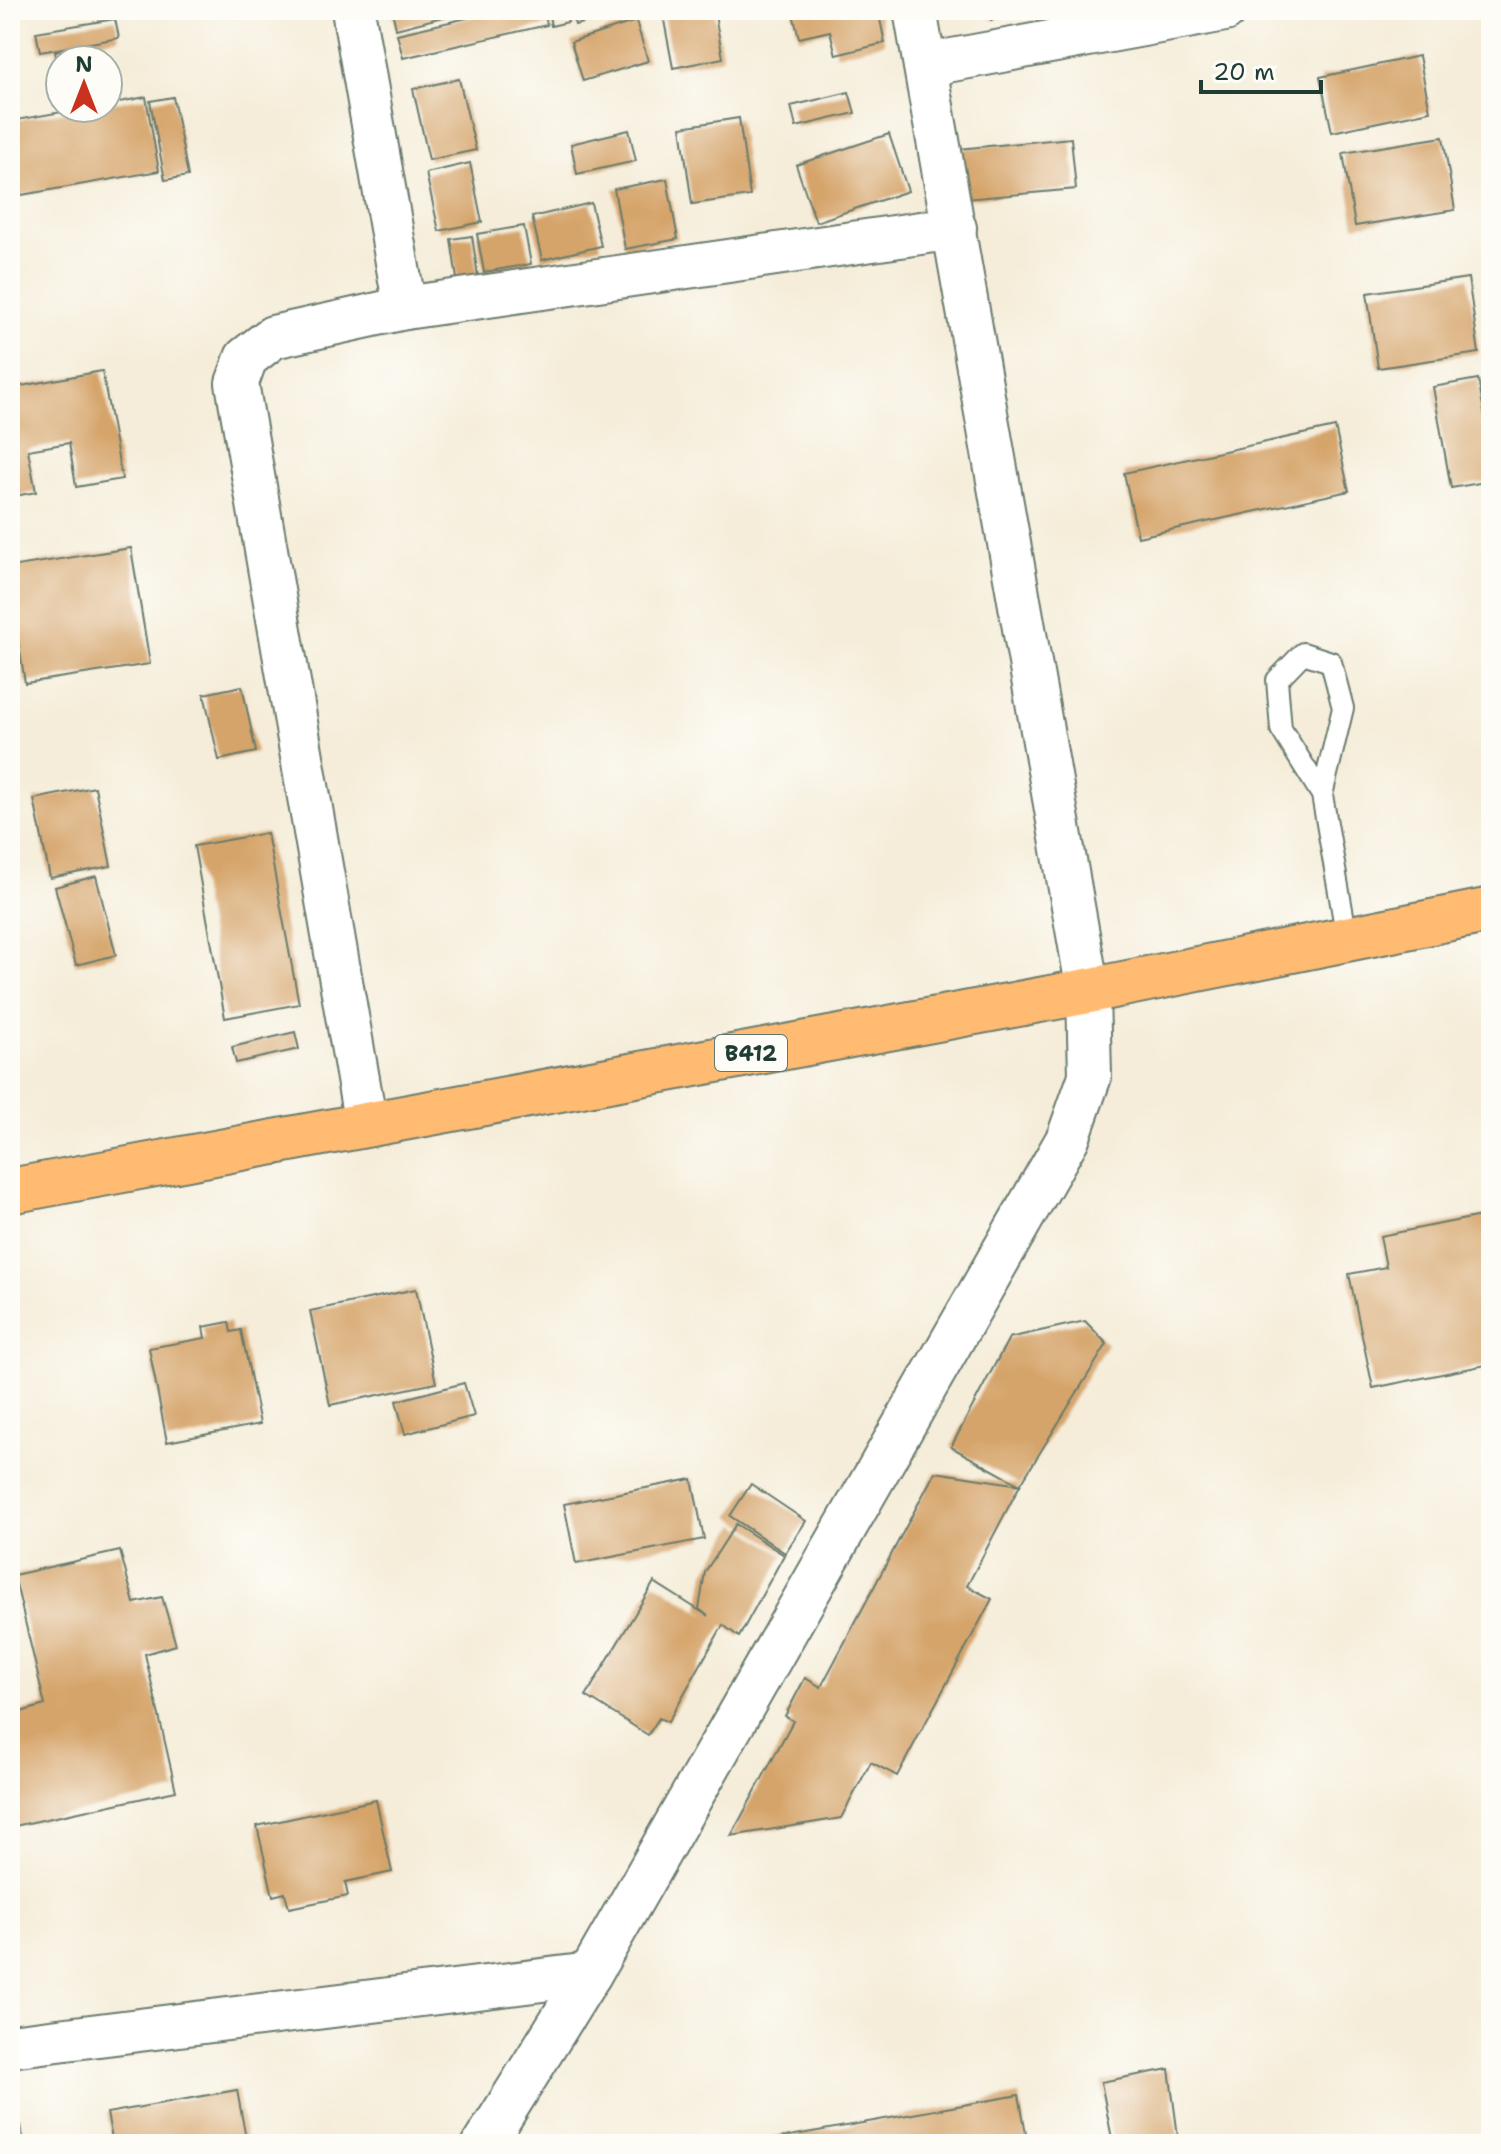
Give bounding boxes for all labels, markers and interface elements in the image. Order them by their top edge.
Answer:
north arrow [44,44,124,124]
scale bar [1201,44,1321,94]
text: N [75,50,93,79]
text: 20 m [1213,56,1275,88]
road number: B412 [715,1035,787,1071]

